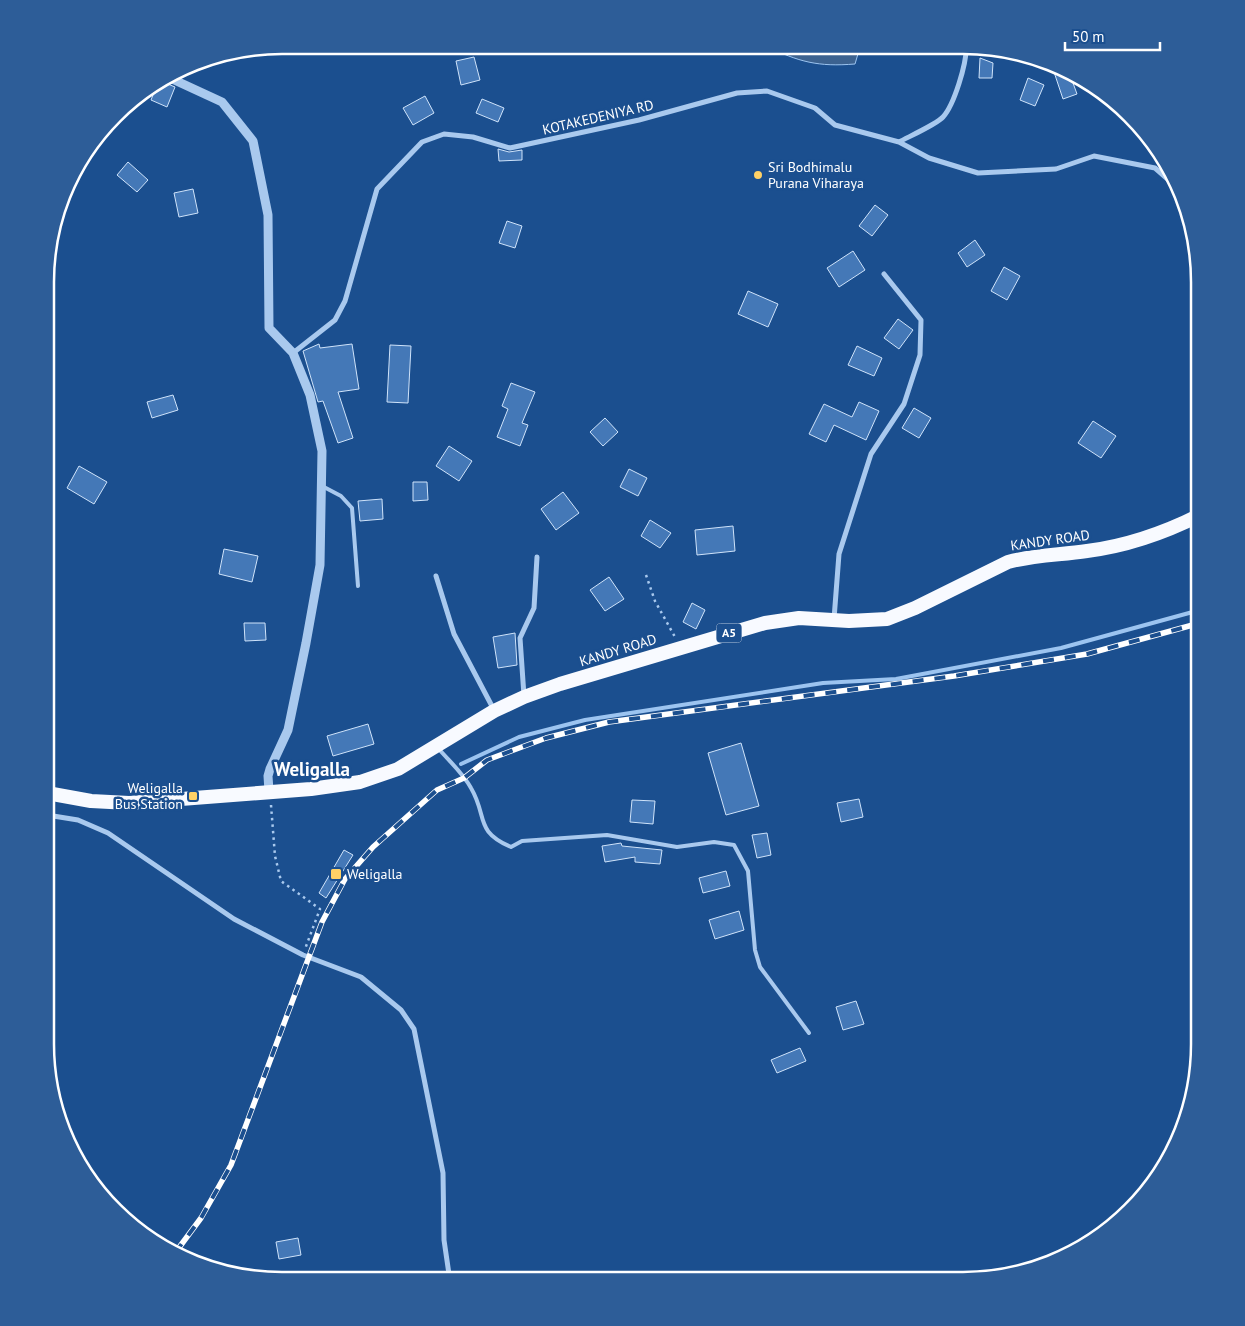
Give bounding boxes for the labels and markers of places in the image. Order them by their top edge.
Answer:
place label: Sri Bodhimalu Purana Viharaya [768,158,864,192]
marker: Sri Bodhimalu Purana Viharaya [752,169,764,181]
place label: Weligalla Bus Station [115,779,183,813]
marker: Weligalla Bus Station [187,790,199,802]
place label: Weligalla [347,865,403,883]
marker: Weligalla [329,867,343,881]

